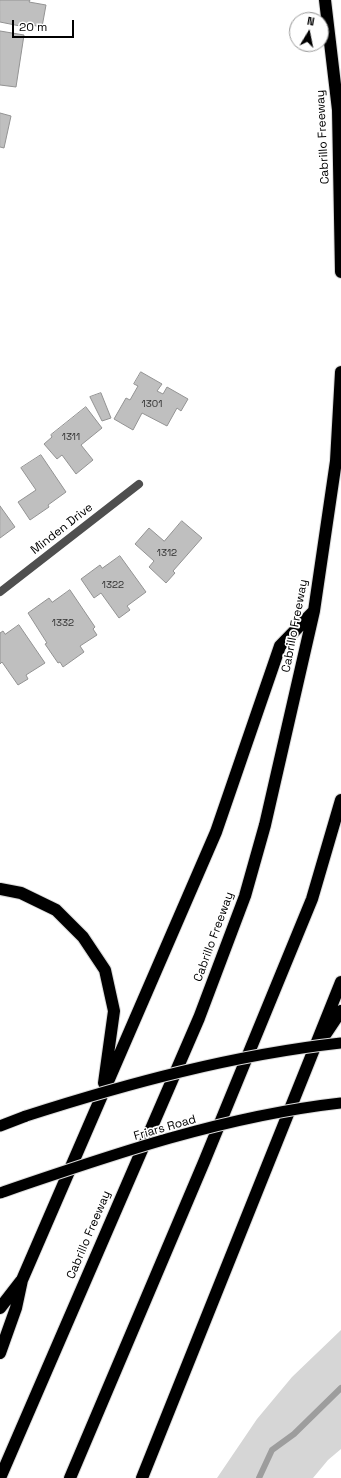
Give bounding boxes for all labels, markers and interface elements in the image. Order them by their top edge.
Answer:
scale bar [14,12,76,38]
north arrow [289,12,329,52]
text: N [306,14,316,29]
text: 20 m [19,19,47,35]
street label: Cabrillo Freeway [313,89,333,185]
house number: 1301 [142,398,162,410]
house number: 1311 [62,431,80,443]
street label: Minden Drive [28,500,96,558]
house number: 1312 [157,547,177,559]
street label: Cabrillo Freeway [279,578,311,674]
house number: 1322 [102,579,124,591]
house number: 1332 [52,617,74,629]
street label: Cabrillo Freeway [191,890,237,984]
street label: Friars Road [132,1112,198,1144]
street label: Cabrillo Freeway [64,1189,114,1281]

